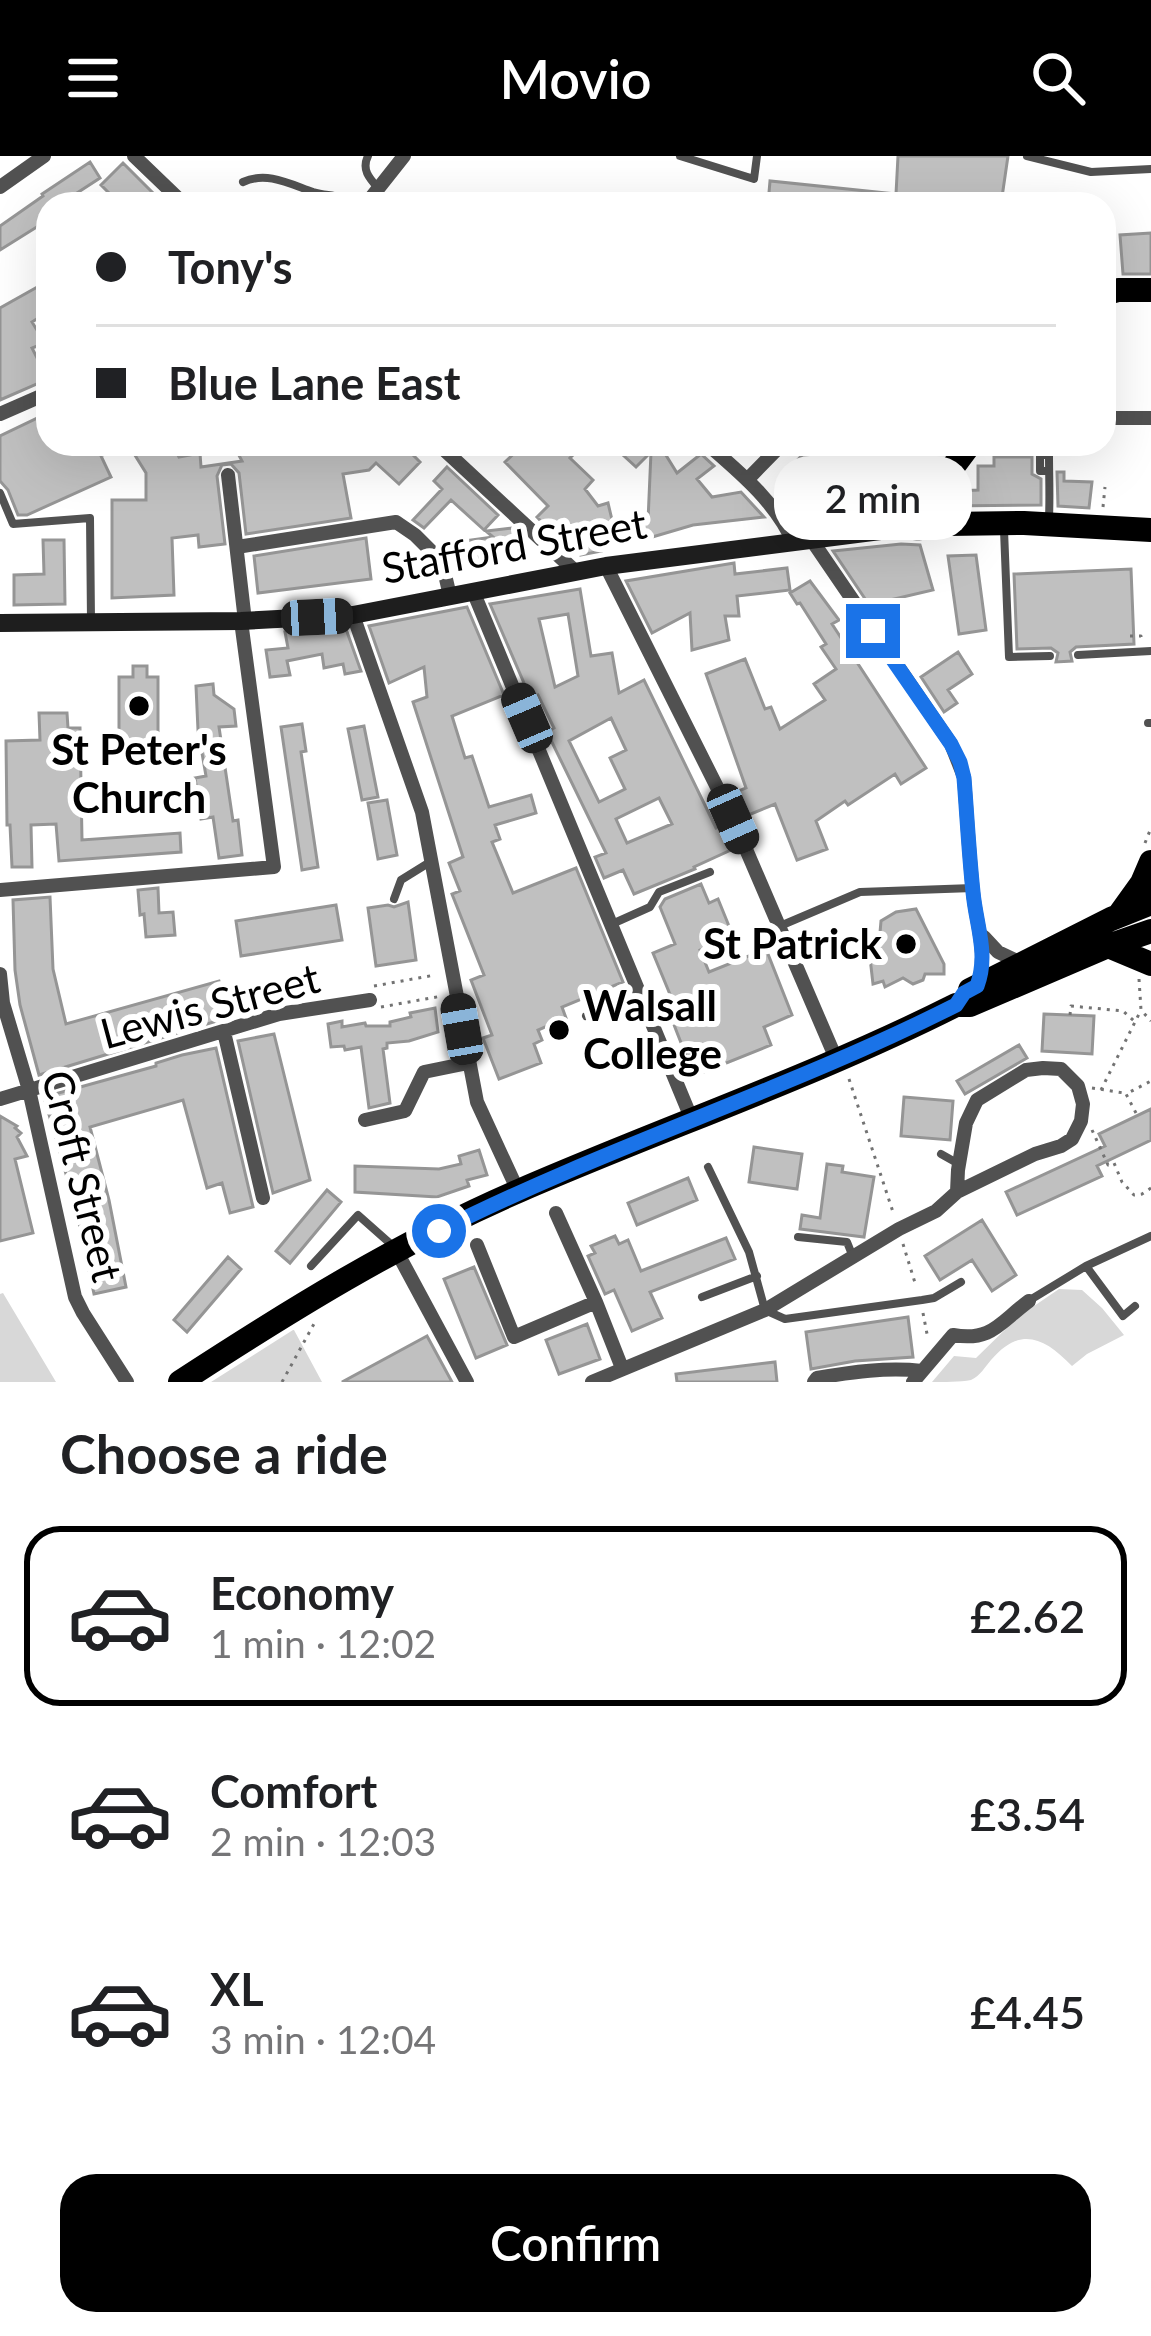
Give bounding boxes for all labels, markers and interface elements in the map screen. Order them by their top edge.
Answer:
icon: menu [60,45,126,111]
icon: search [1025,45,1091,111]
text: Movio [499,46,652,111]
text: Tony's [168,240,293,294]
text: Blue Lane East [168,356,460,410]
callout: 2 min [774,457,972,541]
text: 2 min [825,475,921,521]
street label: Stafford Street [378,497,650,593]
car [280,597,354,637]
route end [846,604,900,658]
car [496,678,558,758]
marker: St Peter's Church [126,693,152,719]
place label: St Peter's Church [51,724,227,822]
car [702,779,764,859]
place label: St Patrick [703,918,883,968]
marker: St Patrick [893,931,919,957]
street label: Lewis Street [95,952,325,1058]
place label: Walsall College [583,980,722,1078]
car [438,990,486,1068]
marker: Walsall College [546,1017,572,1043]
street label: Croft Street [33,1065,133,1286]
route start [412,1204,466,1258]
text: Choose a ride [60,1421,388,1486]
icon: car [66,1562,174,1670]
text: Economy [210,1566,394,1620]
text: £2.62 [970,1589,1085,1643]
text: 1 min · 12:02 [210,1620,436,1666]
icon: car [66,1760,174,1868]
text: Comfort [210,1764,377,1818]
text: £3.54 [970,1787,1085,1841]
text: 2 min · 12:03 [210,1818,436,1864]
icon: car [66,1958,174,2066]
text: XL [210,1962,264,2016]
text: £4.45 [970,1985,1085,2039]
text: 3 min · 12:04 [210,2016,436,2062]
button: Confirm [60,2174,1091,2312]

